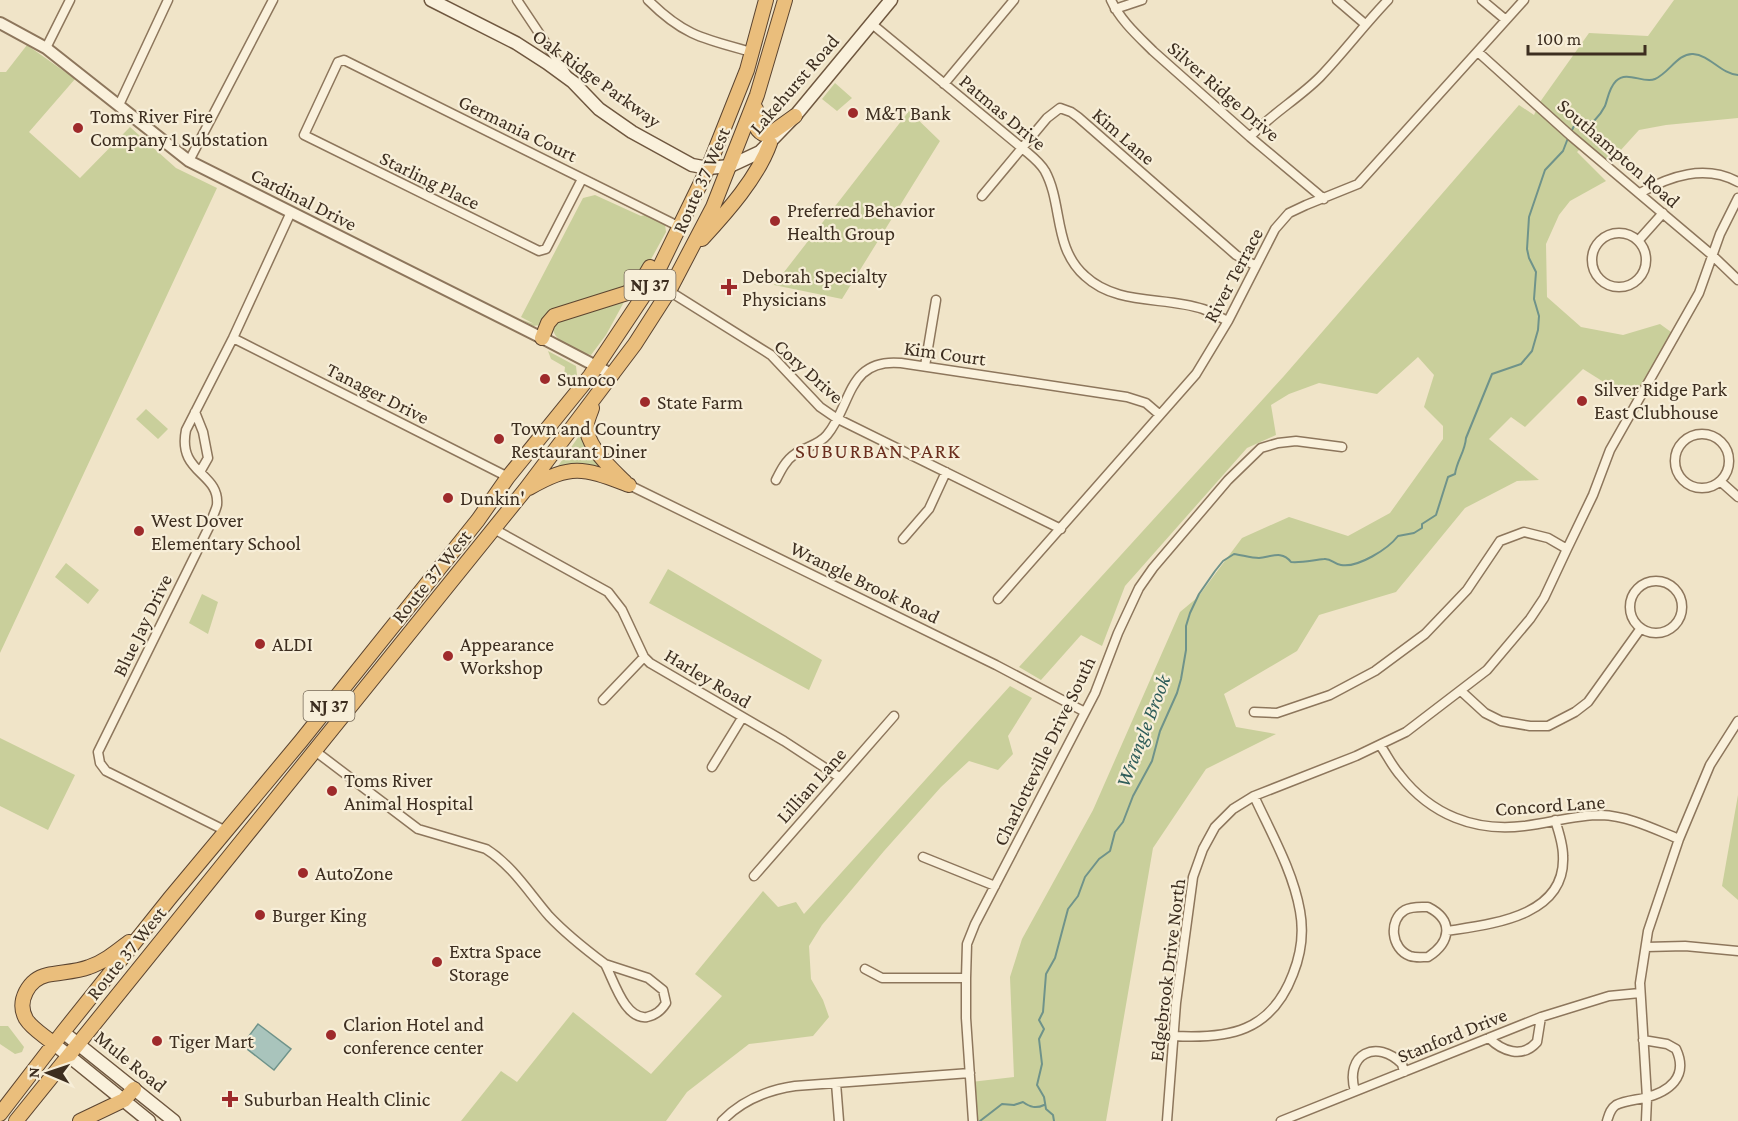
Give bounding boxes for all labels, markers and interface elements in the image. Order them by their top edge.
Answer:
scale bar [1528,18,1645,56]
street label: Oak Ridge Parkway [528,24,666,133]
street label: Lakehurst Road [745,29,843,138]
text: 100 m [1537,29,1582,49]
street label: Silver Ridge Drive [1163,36,1285,146]
street label: Patmas Drive [955,69,1051,155]
street label: Germania Court [455,90,581,166]
street label: Southampton Road [1553,94,1685,213]
place label: M&T Bank [865,102,951,124]
street label: Kim Lane [1088,103,1160,169]
place label: Toms River Fire Company 1 Substation [90,105,268,151]
marker: M&T Bank [846,106,860,120]
marker: Toms River Fire Company 1 Substation [71,121,85,135]
street label: Route 37 West [668,123,734,236]
street label: Starling Place [376,146,484,215]
street label: Cardinal Drive [247,163,361,235]
place label: Preferred Behavior Health Group [787,199,935,245]
marker: Preferred Behavior Health Group [768,214,782,228]
street label: River Terrace [1199,224,1267,326]
place label: Deborah Specialty Physicians [742,265,888,311]
road number: NJ 37 [624,270,676,300]
marker: Deborah Specialty Physicians [720,278,738,296]
street label: Cory Drive [769,334,848,409]
street label: Kim Court [903,336,988,370]
street label: Tanager Drive [323,358,433,429]
place label: Sunoco [557,368,616,390]
marker: Sunoco [538,372,552,386]
place label: Silver Ridge Park East Clubhouse [1594,378,1727,423]
place label: State Farm [657,391,743,413]
marker: Silver Ridge Park East Clubhouse [1575,394,1589,408]
marker: State Farm [638,395,652,409]
place label: Town and Country Restaurant Diner [511,417,661,462]
marker: Town and Country Restaurant Diner [492,432,506,446]
district label: SUBURBAN PARK [795,439,961,463]
place label: Dunkin' [460,487,525,509]
marker: Dunkin' [441,491,455,505]
place label: West Dover Elementary School [151,509,301,555]
marker: West Dover Elementary School [132,524,146,538]
street label: Route 37 West [387,525,475,627]
street label: Wrangle Brook Road [786,536,944,629]
street label: Blue Jay Drive [108,570,177,680]
place label: ALDI [272,633,313,655]
place label: Appearance Workshop [460,633,554,679]
marker: ALDI [253,637,267,651]
street label: Harley Road [660,644,756,713]
marker: Appearance Workshop [441,649,455,663]
street label: Charlotteville Drive South [989,653,1100,849]
water label: Wrangle Brook [1111,671,1176,790]
road number: NJ 37 [304,691,354,721]
street label: Lillian Lane [772,743,851,827]
place label: Toms River Animal Hospital [344,769,473,815]
marker: Toms River Animal Hospital [325,784,339,798]
street label: Concord Lane [1494,790,1606,820]
place label: AutoZone [315,862,393,884]
marker: AutoZone [296,866,310,880]
street label: Edgebrook Drive North [1145,877,1190,1063]
street label: Route 37 West [82,902,170,1004]
place label: Burger King [272,904,367,927]
marker: Burger King [253,908,267,922]
place label: Extra Space Storage [449,940,541,986]
marker: Extra Space Storage [430,955,444,969]
street label: Stanford Drive [1394,1003,1510,1067]
place label: Clarion Hotel and conference center [343,1013,484,1058]
street label: Mule Road [91,1026,172,1097]
marker: Clarion Hotel and conference center [324,1028,338,1042]
place label: Tiger Mart [169,1030,254,1053]
marker: Tiger Mart [150,1034,164,1048]
north arrow [18,1043,78,1103]
text: N [25,1067,42,1078]
place label: Suburban Health Clinic [244,1088,431,1110]
marker: Suburban Health Clinic [221,1090,239,1108]

